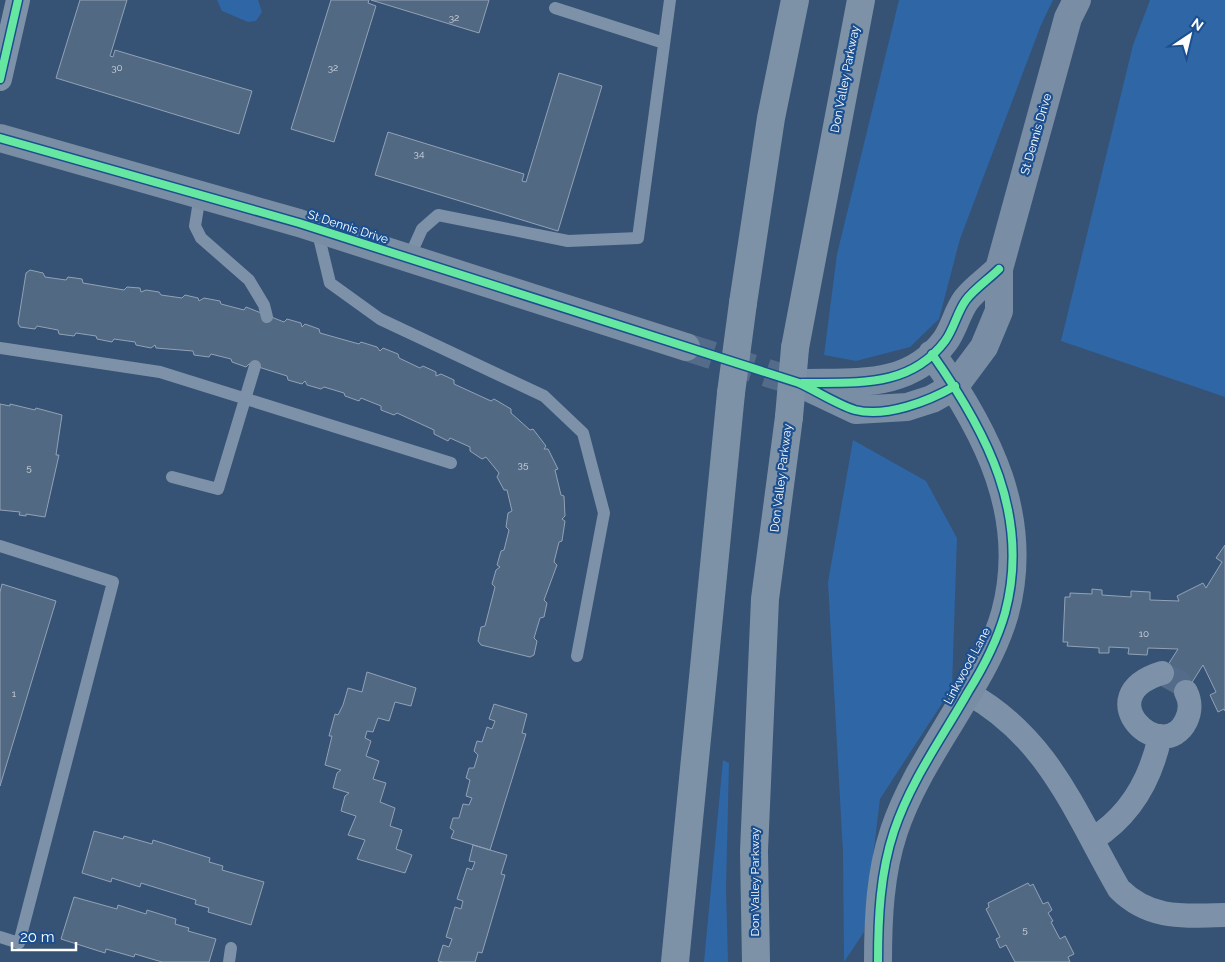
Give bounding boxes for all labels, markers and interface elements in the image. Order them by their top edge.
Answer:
north arrow [1165,10,1215,60]
house number: 32 [449,12,459,23]
text: N [1188,15,1206,34]
street label: Don Valley Parkway [828,24,862,134]
house number: 30 [111,62,123,73]
house number: 32 [328,62,338,73]
street label: St Dennis Drive [1018,92,1054,176]
house number: 34 [414,148,425,159]
street label: St Dennis Drive [306,207,390,247]
street label: Don Valley Parkway [767,423,795,533]
house number: 35 [518,459,529,470]
house number: 5 [26,462,32,473]
street label: Linkwood Lane [941,625,993,707]
house number: 10 [1139,628,1149,639]
house number: 1 [12,688,17,699]
street label: Don Valley Parkway [748,827,762,937]
scale bar [12,920,76,952]
house number: 5 [1022,924,1028,935]
text: 20 m [20,928,55,946]

